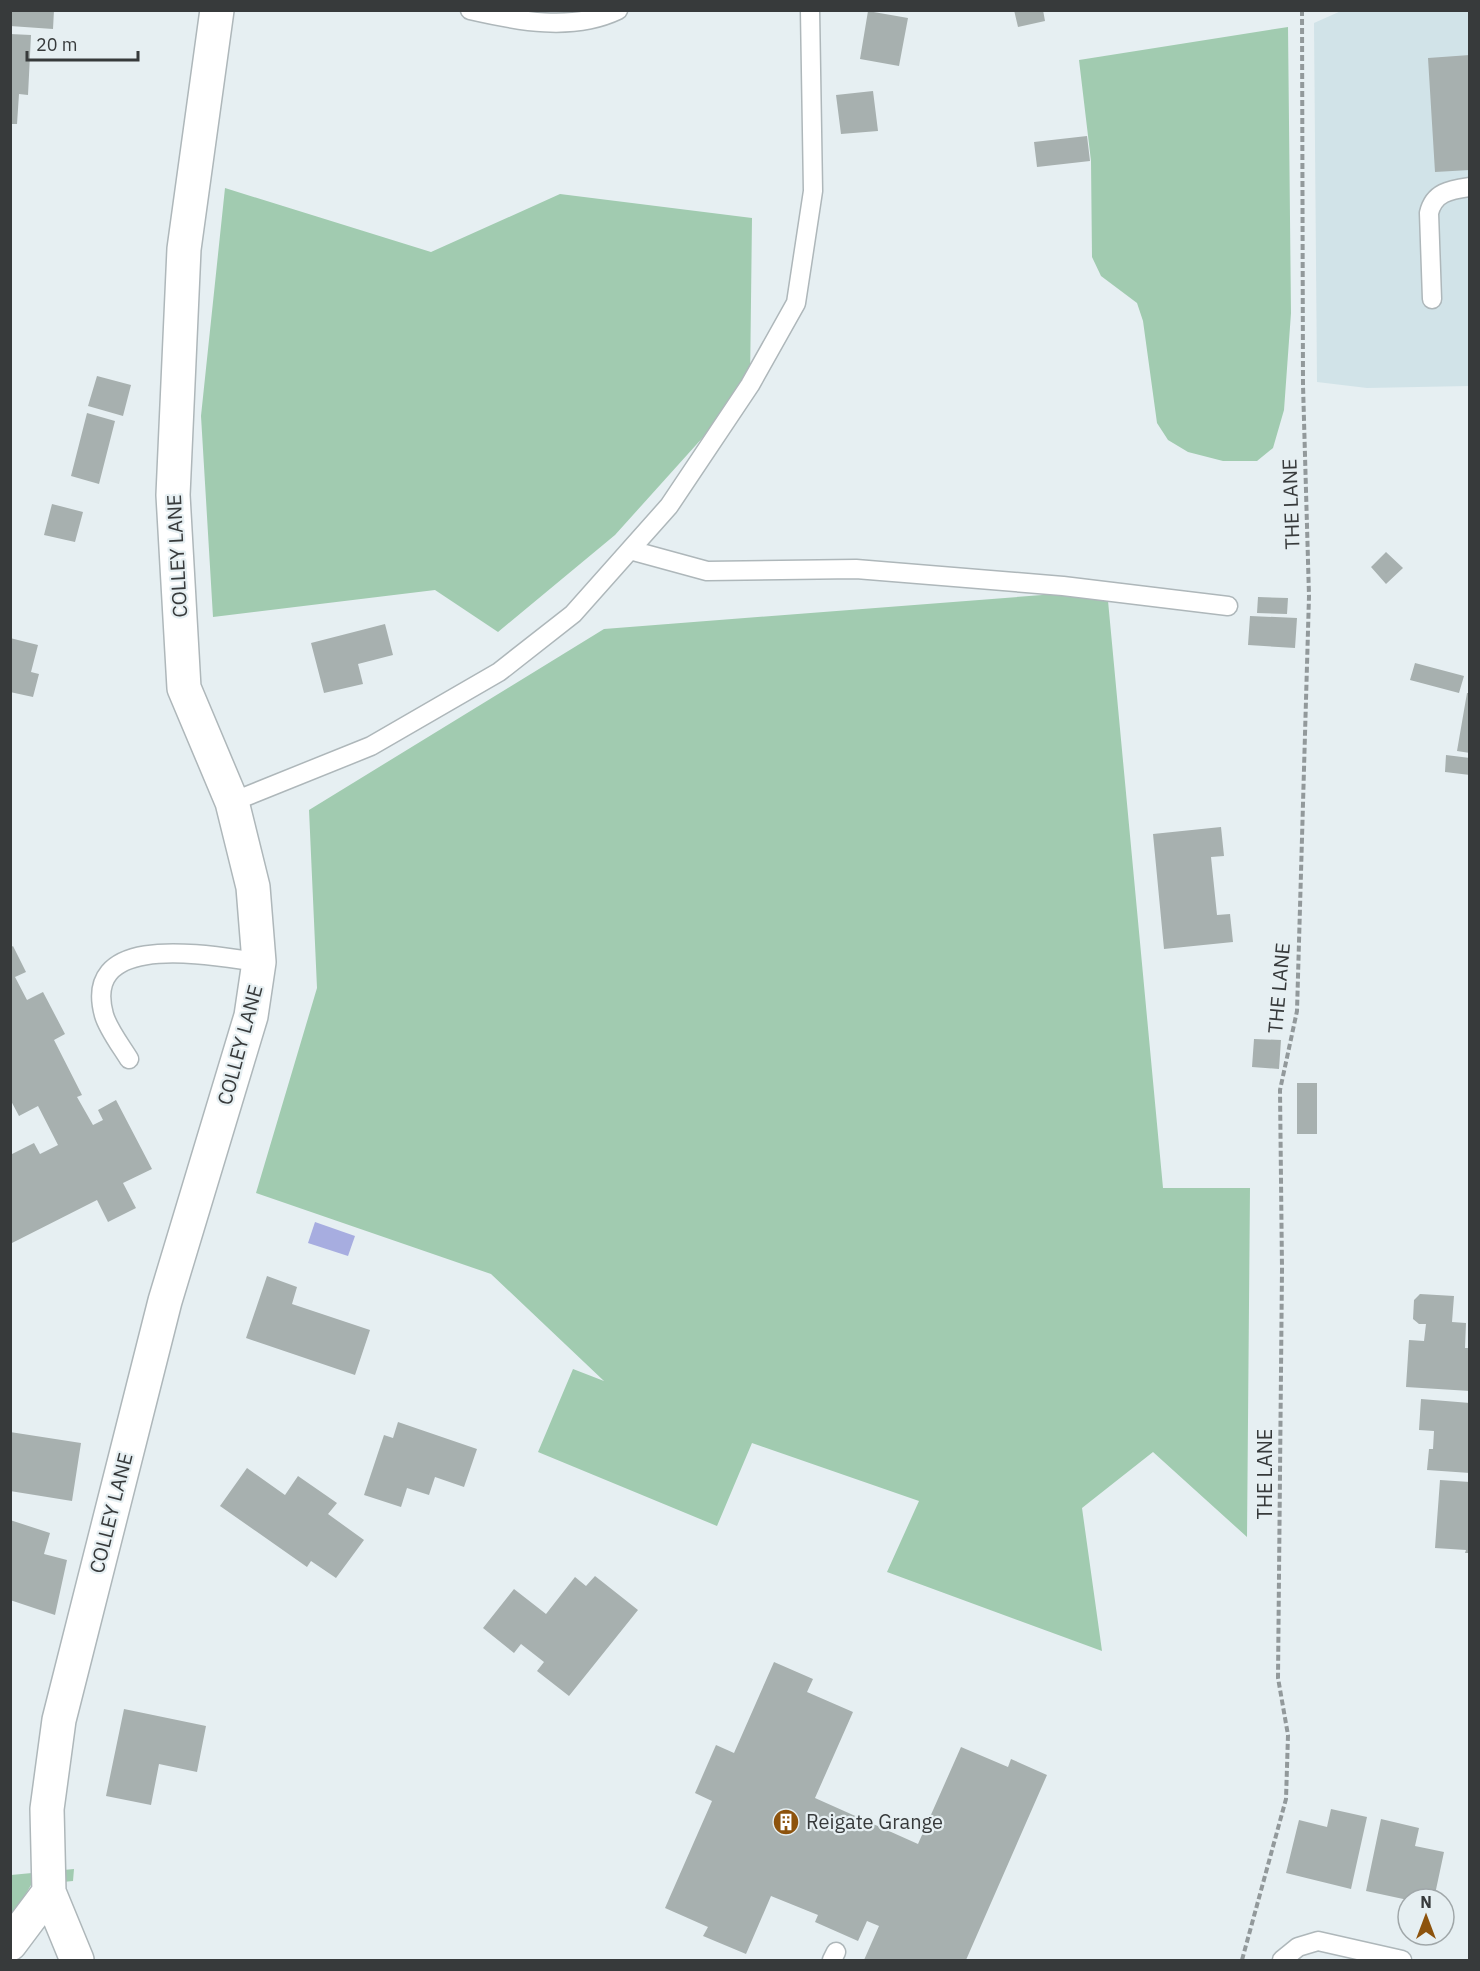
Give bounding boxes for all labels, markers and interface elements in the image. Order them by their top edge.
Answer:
scale bar [27,24,138,62]
text: 20 m [36,33,78,56]
street label: THE LANE [1275,458,1306,550]
street label: COLLEY LANE [160,494,193,618]
street label: THE LANE [1261,941,1296,1034]
street label: COLLEY LANE [211,982,269,1108]
street label: THE LANE [1251,1429,1278,1519]
street label: COLLEY LANE [83,1450,139,1576]
building icon: Reigate Grange [771,1807,801,1837]
place label: Reigate Grange [806,1808,943,1835]
north arrow [1396,1887,1456,1947]
text: N [1420,1892,1432,1912]

